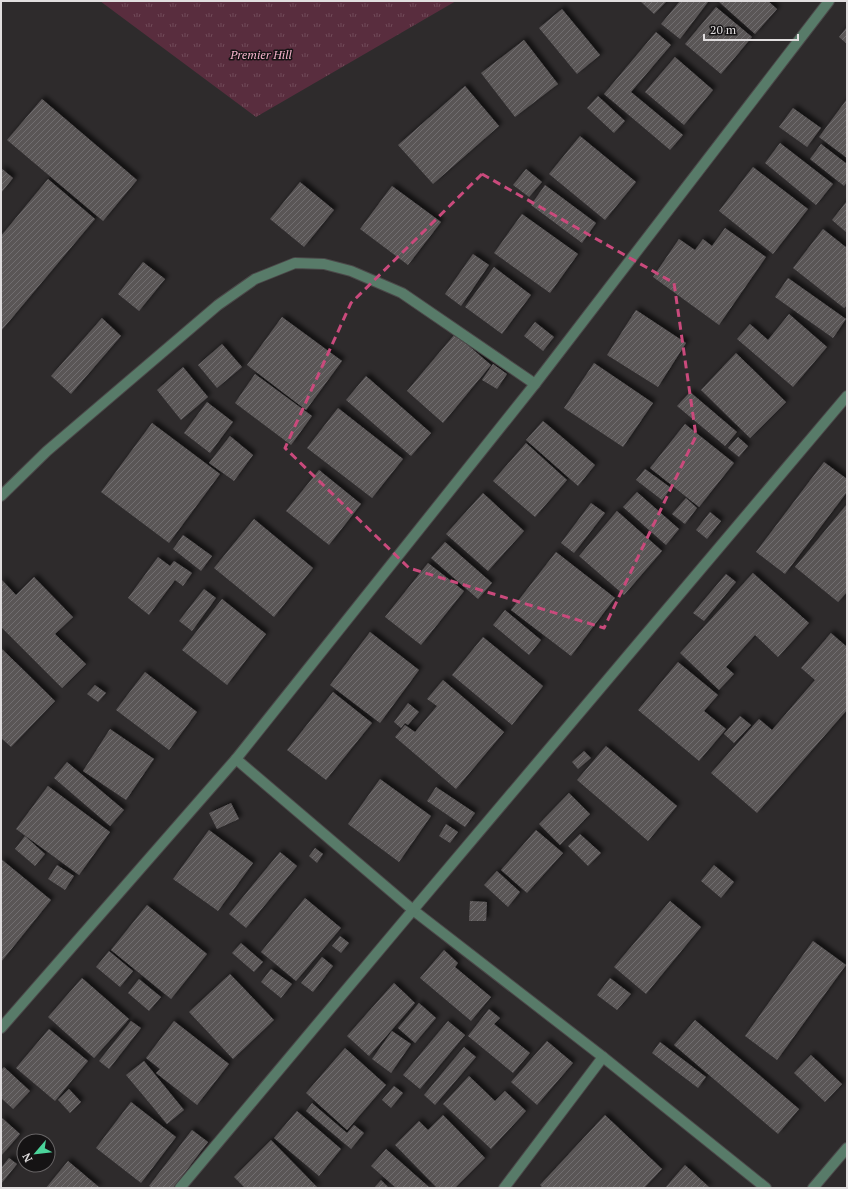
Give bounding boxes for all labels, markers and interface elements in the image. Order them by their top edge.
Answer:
scale bar [704,16,798,42]
text: 20 m [710,22,737,37]
park label: Premier Hill [229,47,292,62]
north arrow [16,1133,56,1173]
text: N [19,1150,35,1165]

